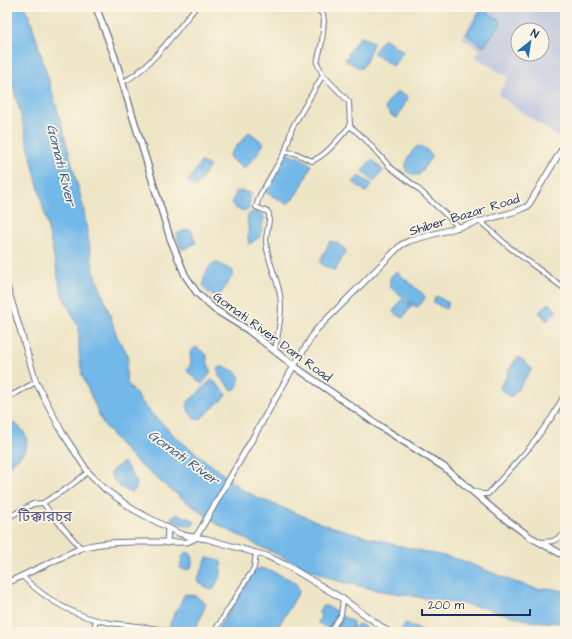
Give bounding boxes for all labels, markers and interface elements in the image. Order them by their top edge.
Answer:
north arrow [510,22,550,62]
text: N [528,26,542,42]
water label: Gomati River [41,122,81,209]
street label: Shiber Bazar Road [407,189,522,240]
street label: Gomati River Dam Road [209,287,336,386]
water label: Gomati River [144,425,224,491]
district label: টিক্কারচর [17,506,73,527]
scale bar [422,591,530,617]
text: 200 m [428,597,465,614]

